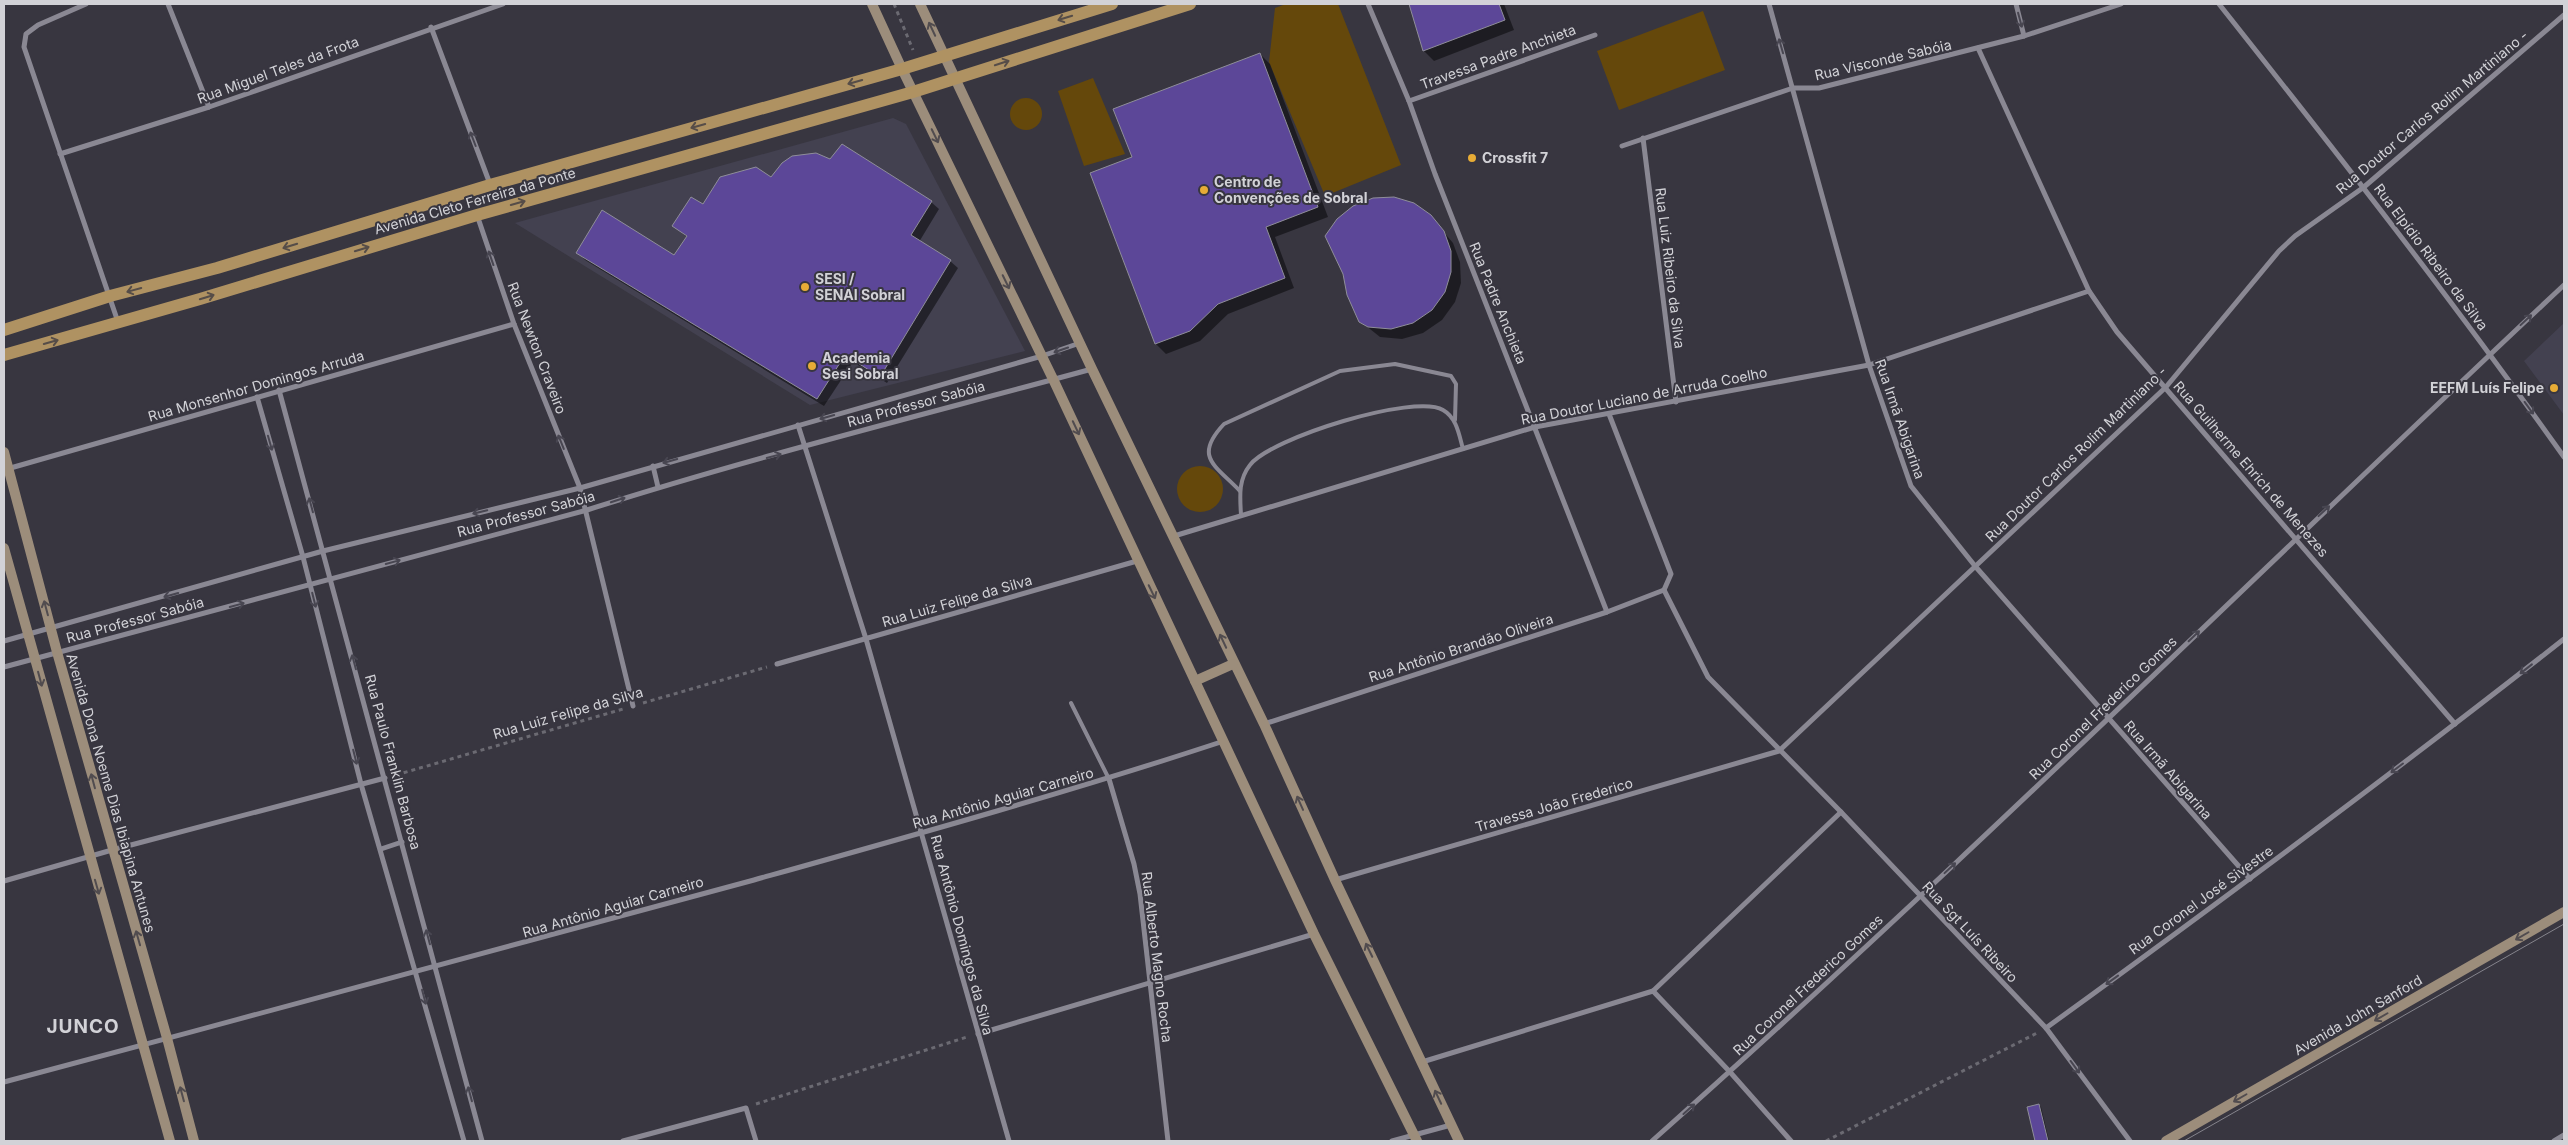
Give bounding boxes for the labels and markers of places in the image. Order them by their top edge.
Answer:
place label: Crossfit 7 [1482,149,1548,166]
marker: Crossfit 7 [1466,152,1478,164]
place label: Centro de Convenções de Sobral [1214,173,1367,206]
marker: Centro de Convenções de Sobral [1198,184,1210,196]
place label: SESI / SENAI Sobral [815,270,905,303]
marker: SESI / SENAI Sobral [799,281,811,293]
place label: Academia Sesi Sobral [822,349,898,382]
marker: Academia Sesi Sobral [806,360,818,372]
place label: EEFM Luís Felipe [2430,379,2544,396]
marker: EEFM Luís Felipe [2548,382,2560,394]

